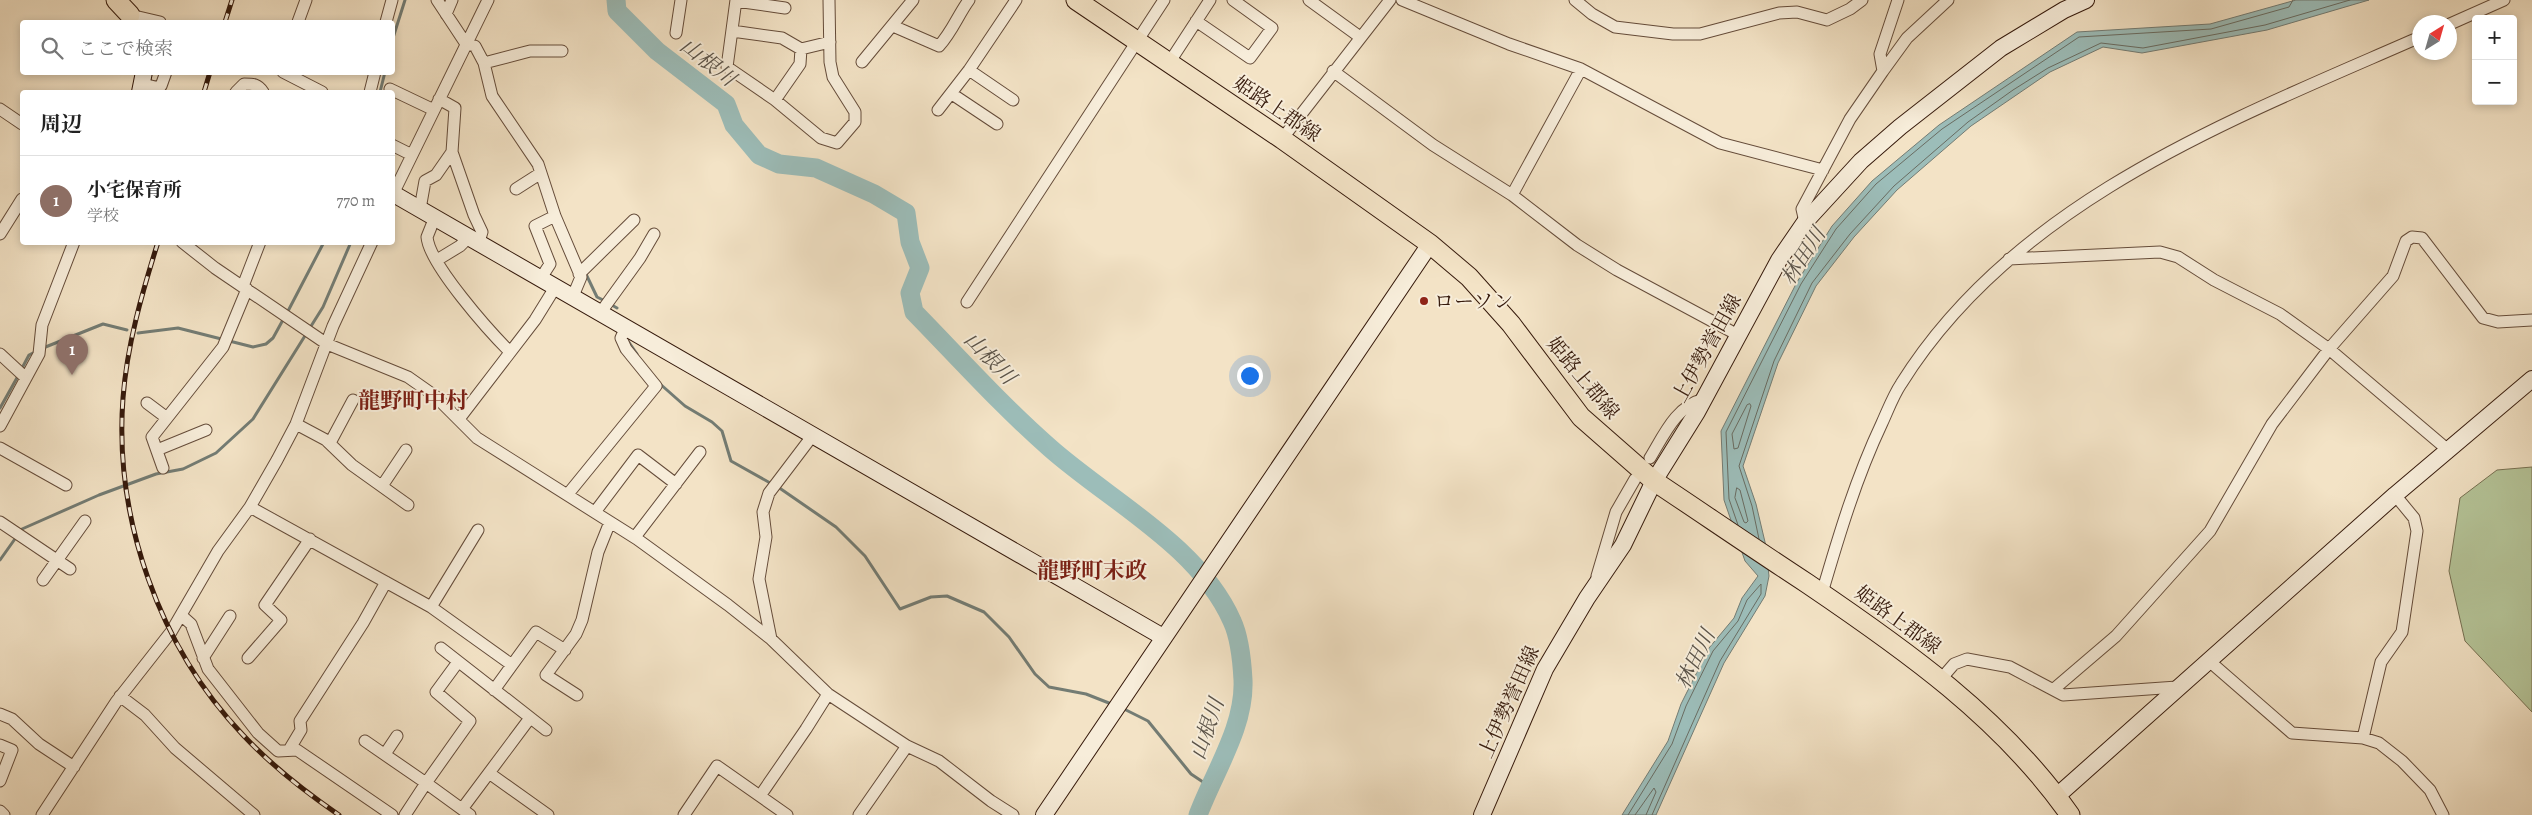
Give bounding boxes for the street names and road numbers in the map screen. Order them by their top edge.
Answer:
street label: 姫路上郡線 [1228,70,1326,148]
street label: 上伊勢誉田線 [1666,289,1748,407]
street label: 姫路上郡線 [1541,331,1625,425]
street label: 姫路上郡線 [1850,580,1946,660]
street label: 上伊勢誉田線 [1472,642,1546,762]

